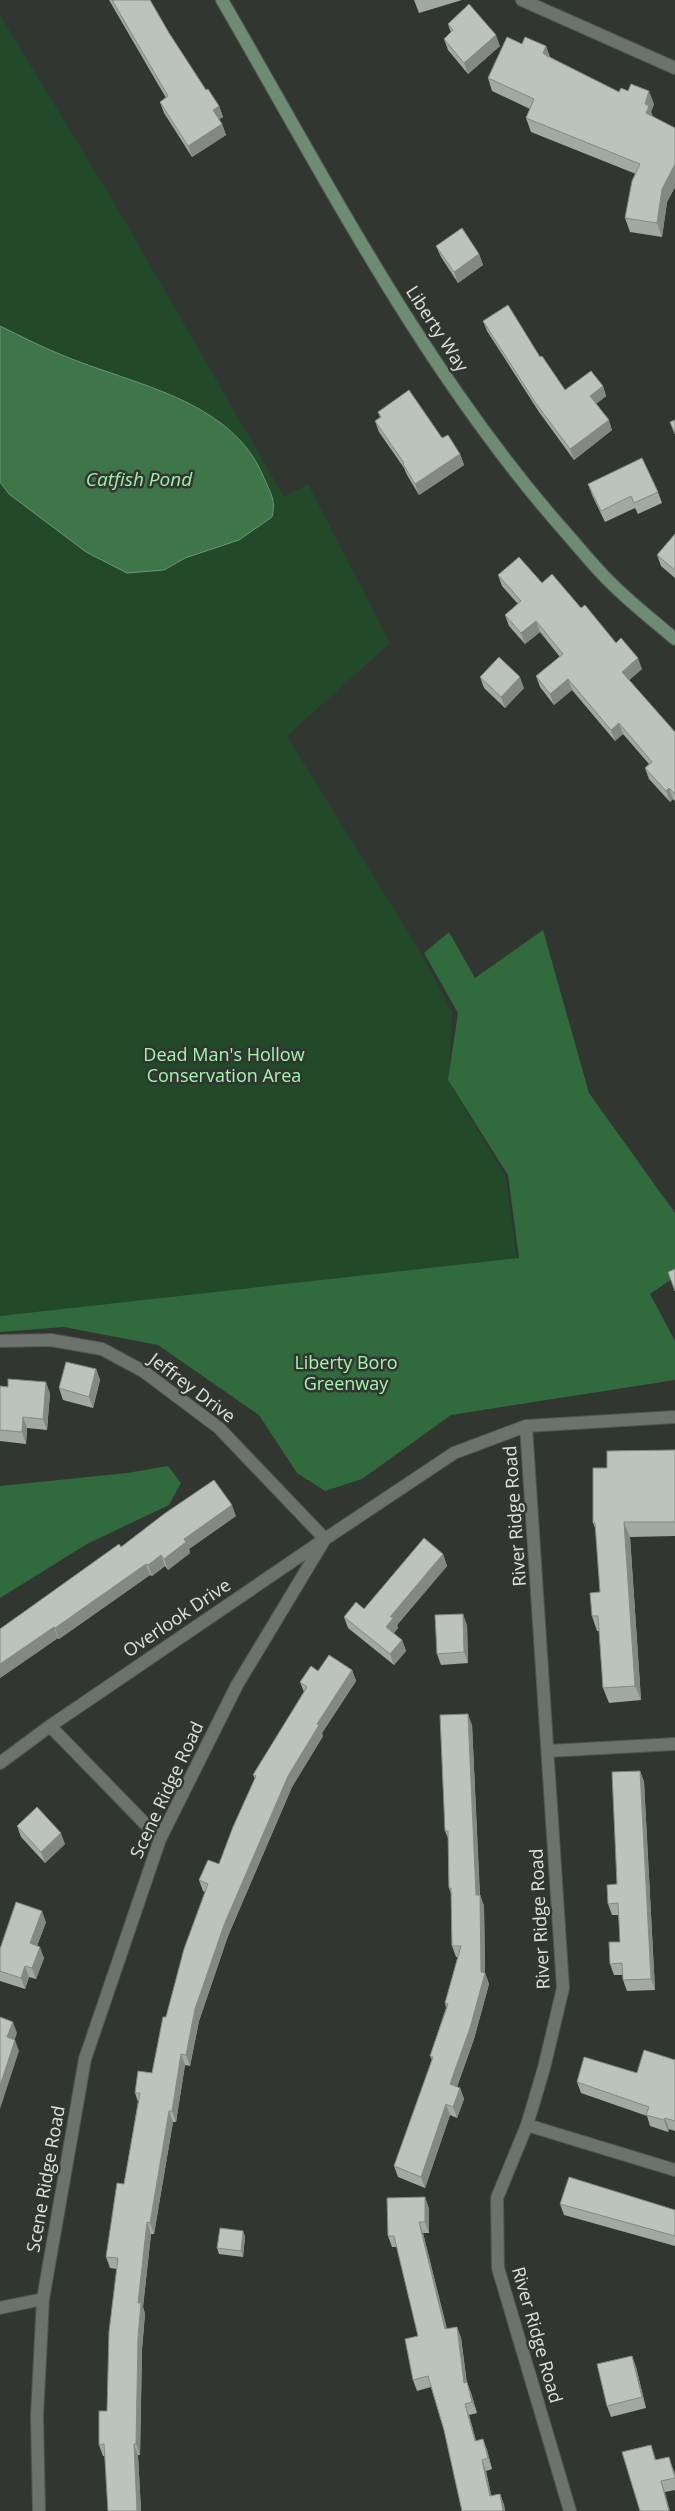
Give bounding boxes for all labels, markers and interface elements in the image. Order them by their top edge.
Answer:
street label: Liberty Way [401,281,475,377]
water label: Catfish Pond [86,466,193,492]
park label: Dead Man's Hollow Conservation Area [143,1042,305,1087]
street label: Jeffrey Drive [143,1346,241,1428]
park label: Liberty Boro Greenway [294,1350,398,1395]
street label: River Ridge Road [497,1445,531,1587]
street label: Overlook Drive [118,1572,235,1662]
street label: Scene Ridge Road [124,1717,208,1862]
street label: River Ridge Road [523,1848,555,1990]
street label: Scene Ridge Road [20,2104,70,2254]
street label: River Ridge Road [507,2264,569,2406]

